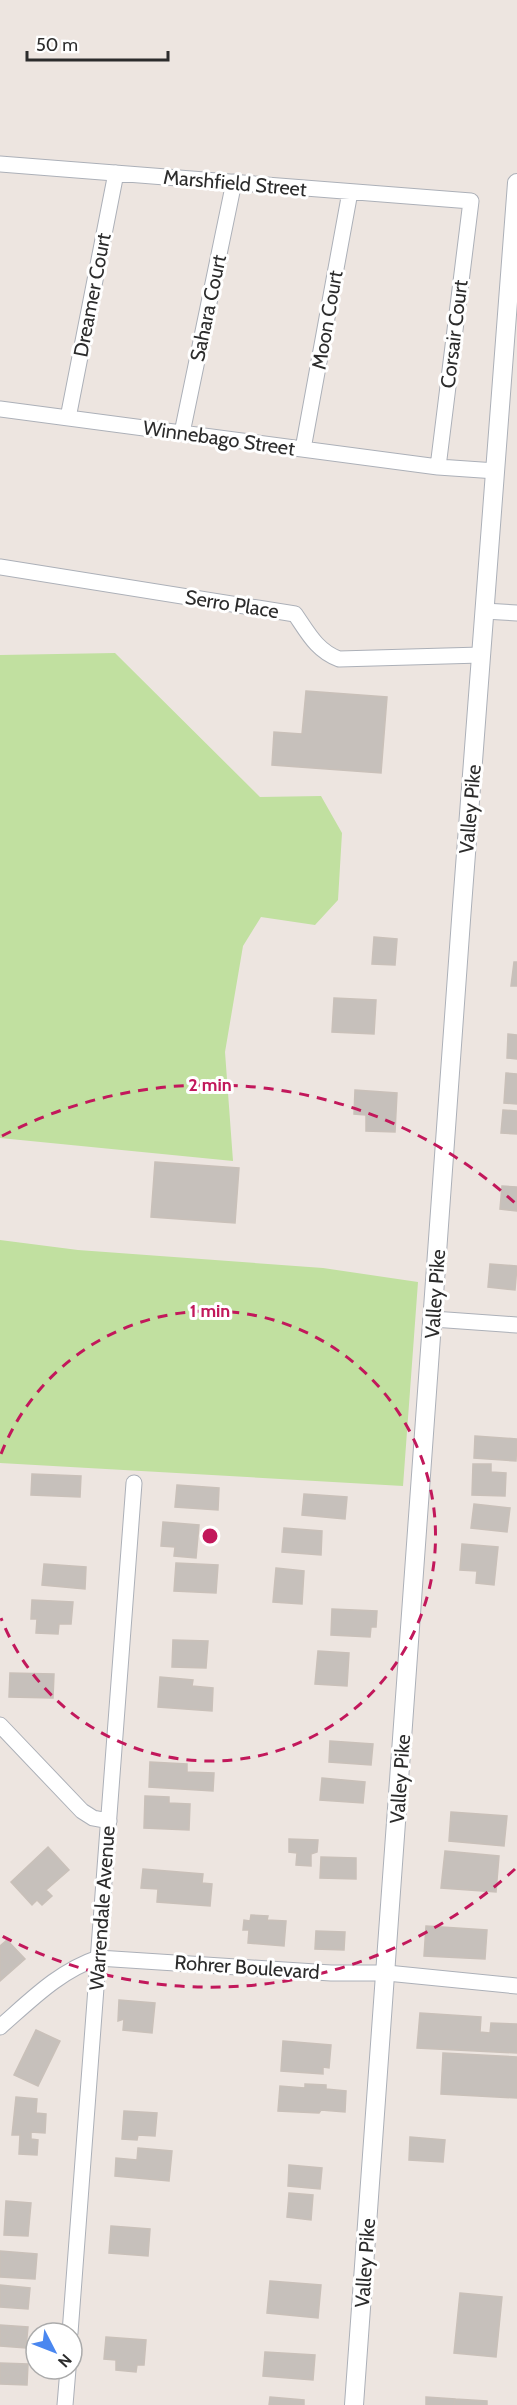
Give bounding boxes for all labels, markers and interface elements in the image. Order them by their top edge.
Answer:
scale bar [27,24,168,62]
text: 50 m [36,34,78,56]
street label: Marshfield Street [162,165,308,201]
street label: Dreamer Court [68,231,116,359]
street label: Sahara Court [185,252,231,364]
street label: Moon Court [306,268,348,371]
street label: Corsair Court [435,278,473,390]
street label: Winnebago Street [141,415,297,461]
street label: Serro Place [183,585,281,623]
street label: Valley Pike [454,763,486,855]
text: 2 min [188,1074,232,1096]
street label: Valley Pike [420,1249,450,1339]
text: 1 min [190,1300,230,1322]
centre of rings [200,1526,220,1546]
street label: Valley Pike [385,1734,415,1824]
street label: Warrendale Avenue [84,1825,120,1991]
street label: Rohrer Boulevard [174,1950,320,1984]
street label: Valley Pike [350,2218,380,2308]
north arrow [24,2321,84,2381]
text: N [54,2350,76,2371]

